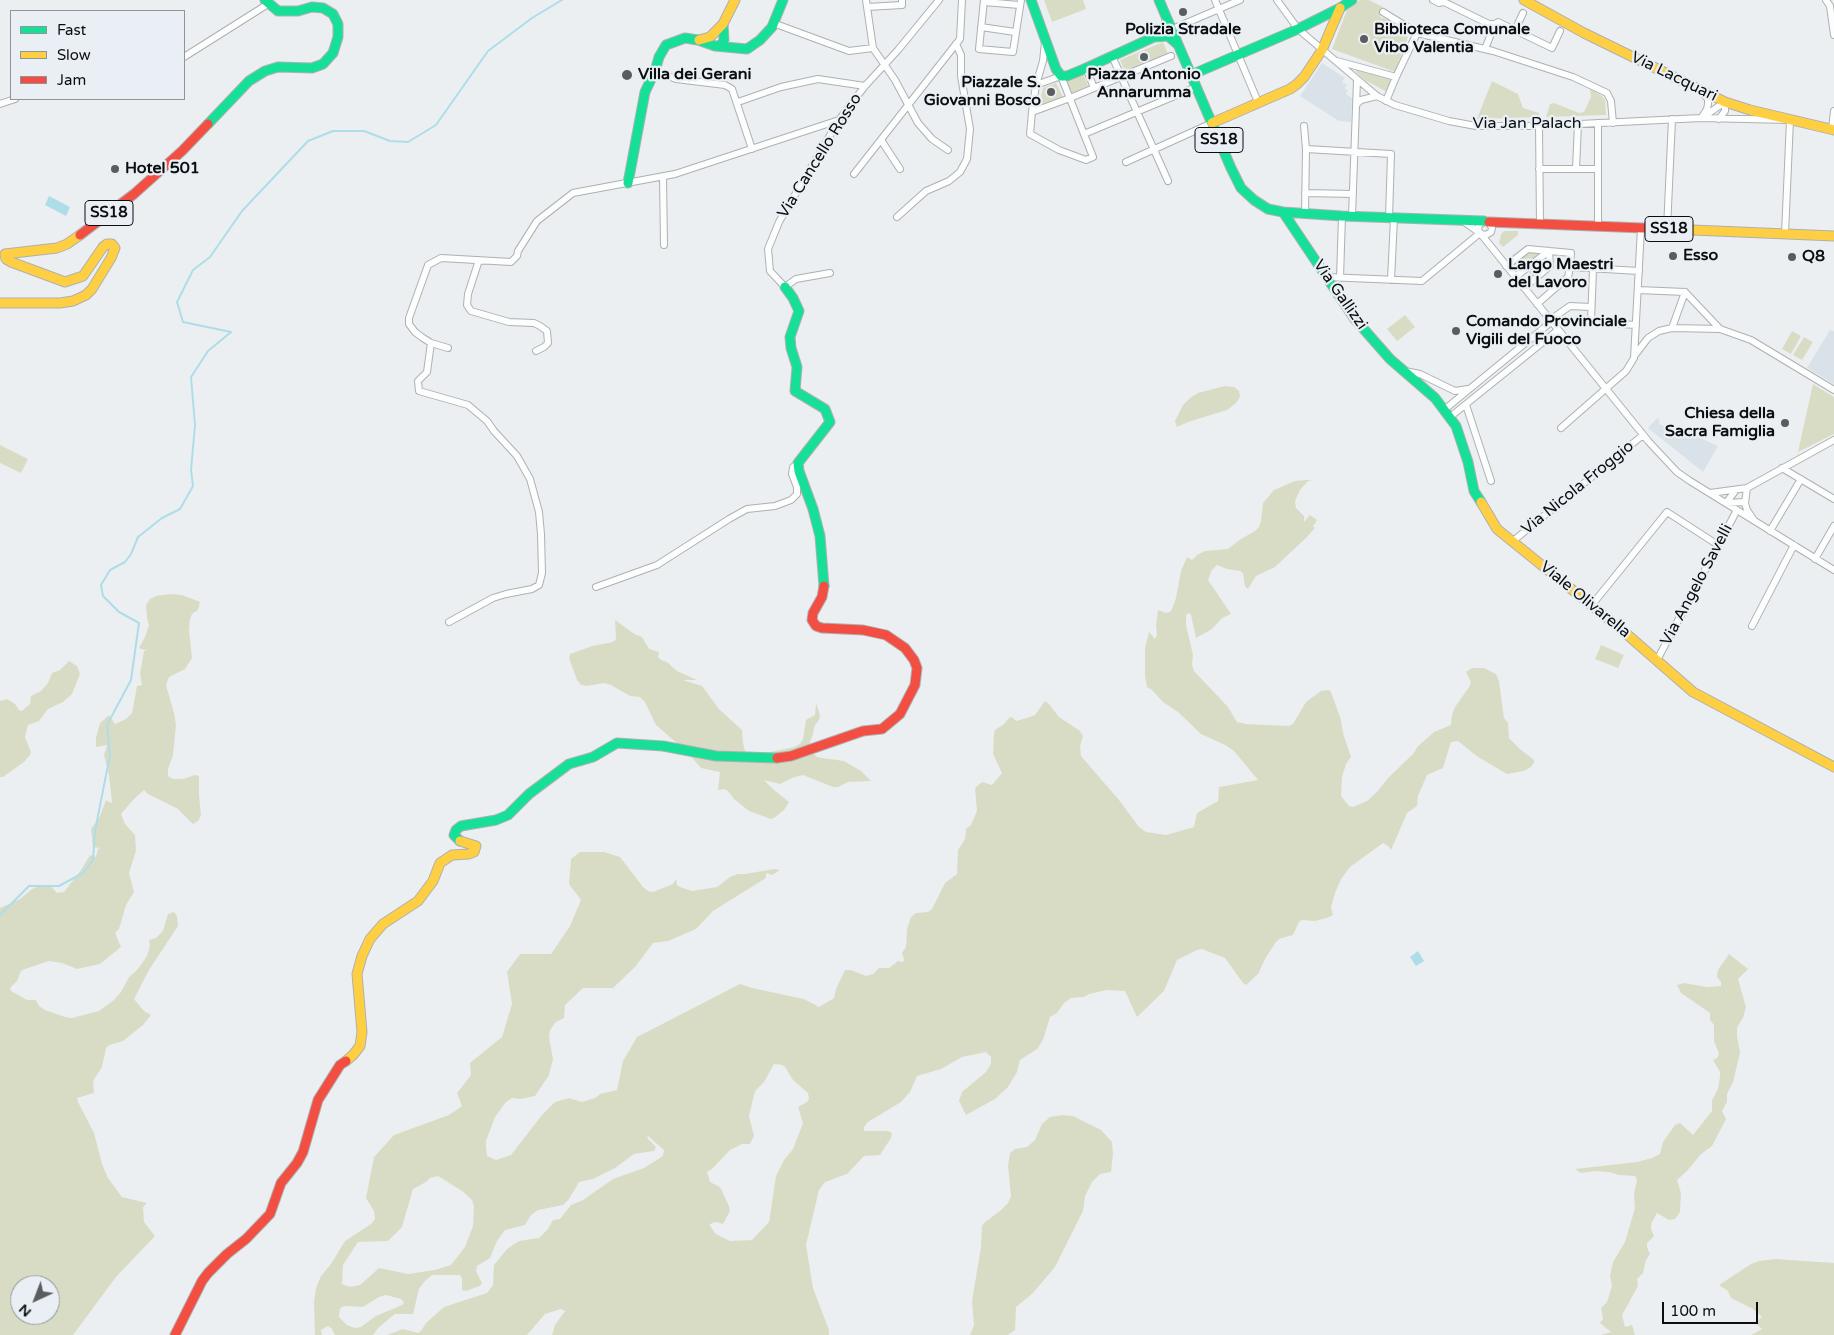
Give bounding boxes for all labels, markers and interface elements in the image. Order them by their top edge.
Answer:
marker: Polizia Stradale [1177,6,1189,18]
legend [10,10,185,100]
place label: Polizia Stradale [1125,20,1241,40]
place label: Biblioteca Comunale Vibo Valentia [1374,20,1530,58]
text: Fast [57,21,86,39]
marker: Biblioteca Comunale Vibo Valentia [1358,33,1370,45]
text: Slow [57,46,91,64]
street label: Via Lacquari [1628,48,1720,106]
marker: Piazza Antonio Annarumma [1138,51,1150,63]
place label: Villa dei Gerani [638,65,751,85]
place label: Piazza Antonio Annarumma [1087,65,1201,103]
marker: Villa dei Gerani [620,68,634,82]
text: Jam [57,71,86,89]
place label: Piazzale S. Giovanni Bosco [924,73,1041,111]
marker: Piazzale S. Giovanni Bosco [1045,86,1057,98]
street label: Via Cancello Rosso [774,90,866,222]
street label: Via Jan Palach [1472,114,1582,134]
road number: SS18 [1195,128,1243,152]
place label: Hotel 501 [125,159,200,179]
marker: Hotel 501 [109,163,121,175]
road number: SS18 [85,200,133,226]
road number: SS18 [1645,216,1693,242]
place label: Esso [1683,246,1718,266]
place label: Q8 [1802,247,1825,267]
marker: Esso [1667,250,1679,262]
marker: Q8 [1786,251,1798,263]
place label: Largo Maestri del Lavoro [1508,255,1613,293]
street label: Via Gallizzi [1309,256,1371,334]
marker: Largo Maestri del Lavoro [1492,268,1504,280]
place label: Comando Provinciale Vigili del Fuoco [1466,312,1627,350]
marker: Comando Provinciale Vigili del Fuoco [1450,325,1462,337]
place label: Chiesa della Sacra Famiglia [1665,404,1775,442]
marker: Chiesa della Sacra Famiglia [1779,417,1791,429]
street label: Via Nicola Froggio [1518,437,1638,539]
street label: Via Angelo Savelli [1657,521,1737,649]
street label: Viale Olivarella [1536,558,1634,642]
north arrow [10,1275,60,1325]
scale bar [1664,1292,1760,1324]
text: N [15,1301,35,1321]
text: 100 m [1670,1302,1716,1320]

